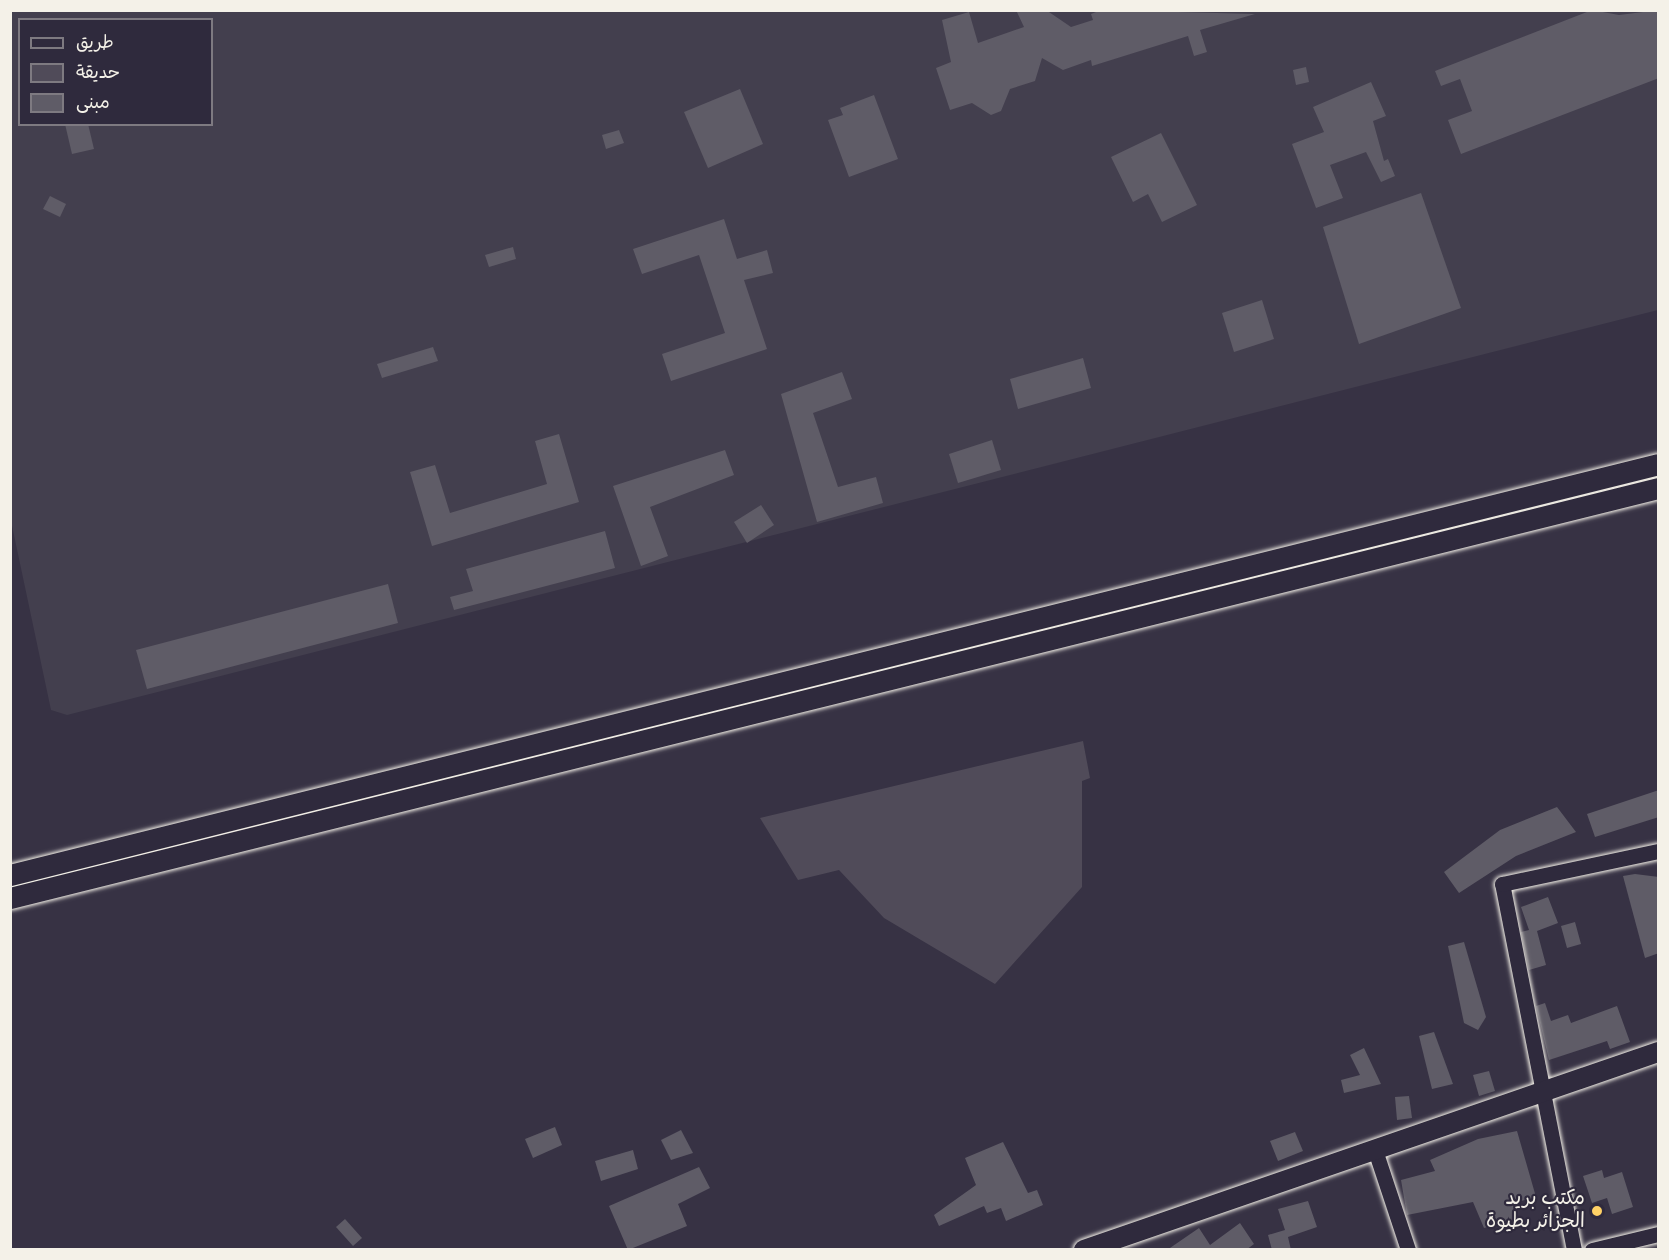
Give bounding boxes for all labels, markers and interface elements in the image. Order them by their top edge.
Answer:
legend [18,18,213,126]
text: طريق [76,32,114,57]
text: حديقة [76,62,120,87]
text: مبنى [76,92,110,117]
place label: مكتب بريد الجزائر بطيوة [1486,1188,1585,1235]
marker: مكتب بريد الجزائر بطيوة [1590,1204,1604,1218]

